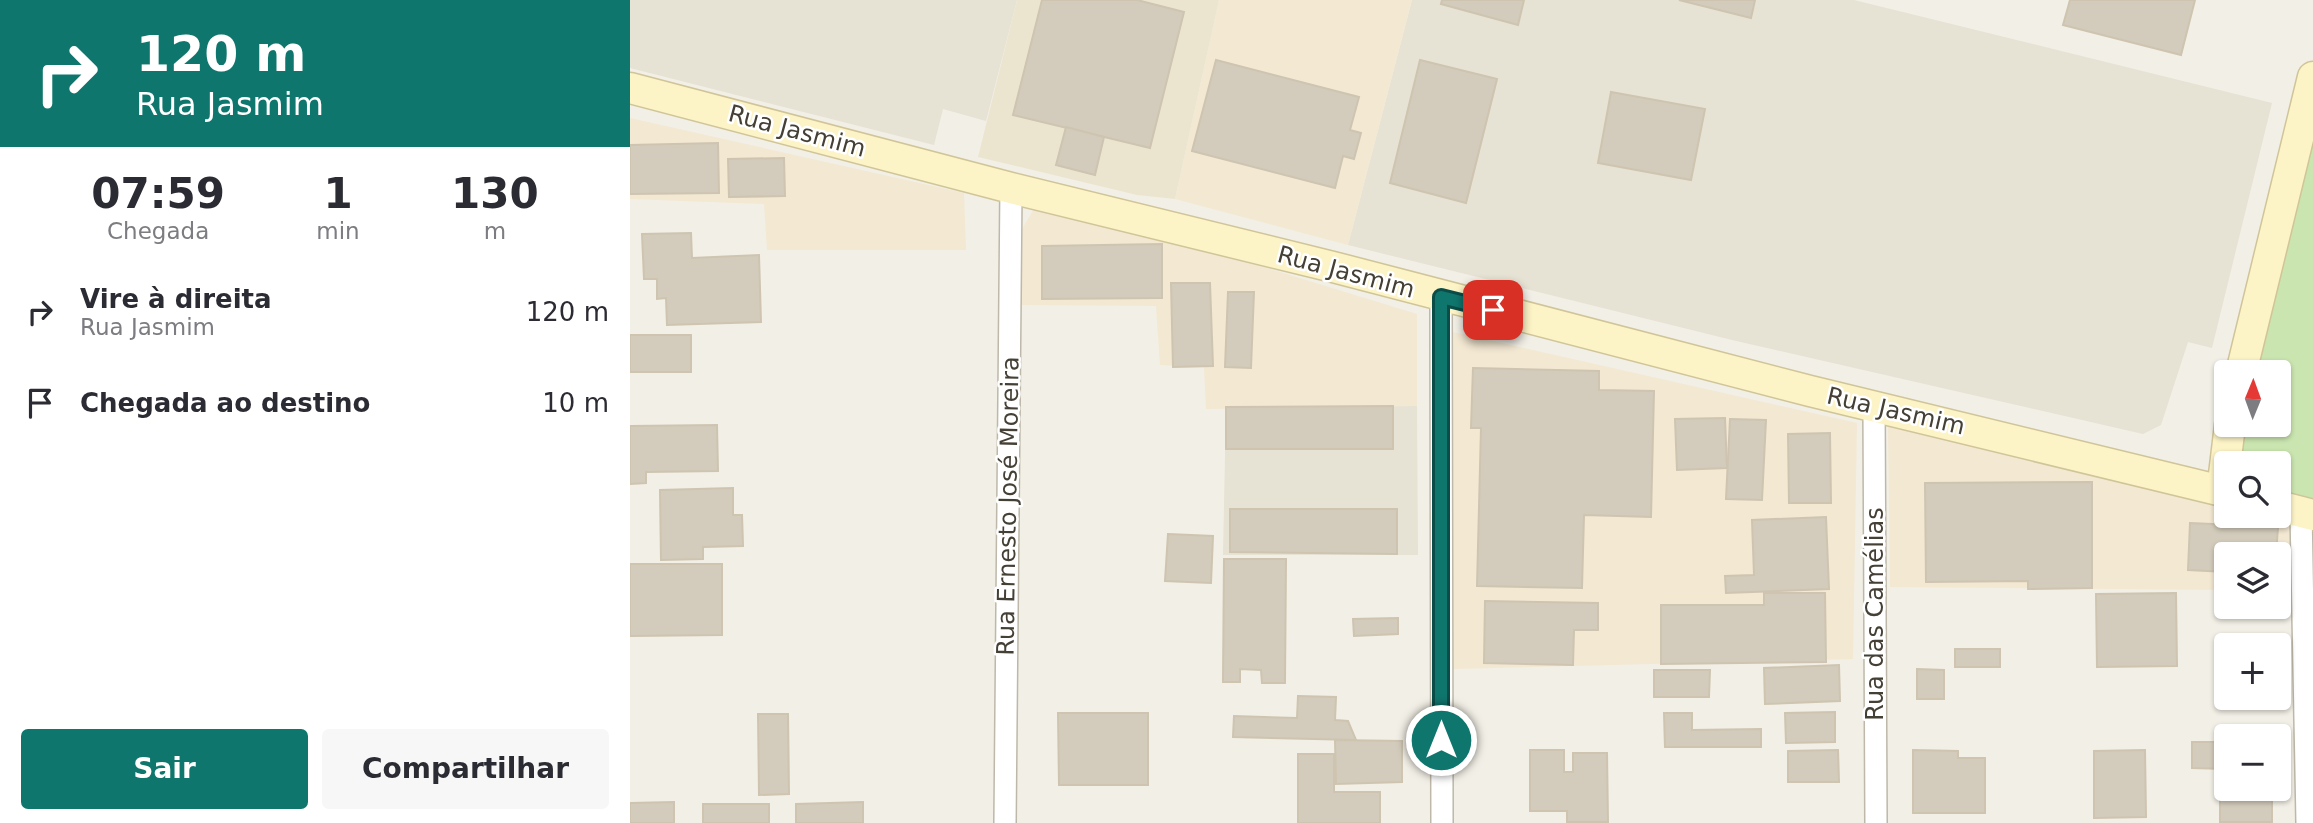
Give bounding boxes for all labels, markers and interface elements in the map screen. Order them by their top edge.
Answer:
text: 120 m [136,26,306,83]
icon: right [21,28,112,119]
text: Rua Jasmim [136,85,324,123]
street label: Rua Jasmim [725,99,869,163]
text: 07:59 [91,169,225,218]
text: 1 [323,169,353,218]
text: 130 [451,169,539,218]
text: Chegada [107,218,209,244]
text: min [316,218,360,244]
text: m [484,218,506,244]
street label: Rua Jasmim [1274,240,1418,304]
pin [1463,280,1523,340]
text: Vire à direita [80,284,272,314]
icon: arrive [1474,291,1512,329]
icon: right [21,293,59,331]
text: 120 m [526,297,609,327]
text: Rua Jasmim [80,314,215,340]
street label: Rua Ernesto José Moreira [991,356,1025,656]
north arrow [2214,360,2291,438]
map controls [2214,360,2291,801]
street label: Rua Jasmim [1824,382,1968,440]
icon: arrive [21,384,59,422]
text: Chegada ao destino [80,388,370,418]
text: 10 m [542,388,609,418]
button: search [2214,451,2291,528]
street label: Rua das Camélias [1861,507,1889,721]
button: layers [2214,542,2291,619]
button: + [2214,633,2291,710]
position arrow [1404,703,1478,777]
button: − [2214,724,2291,801]
button: Sair [21,729,308,809]
button: Compartilhar [322,729,609,809]

